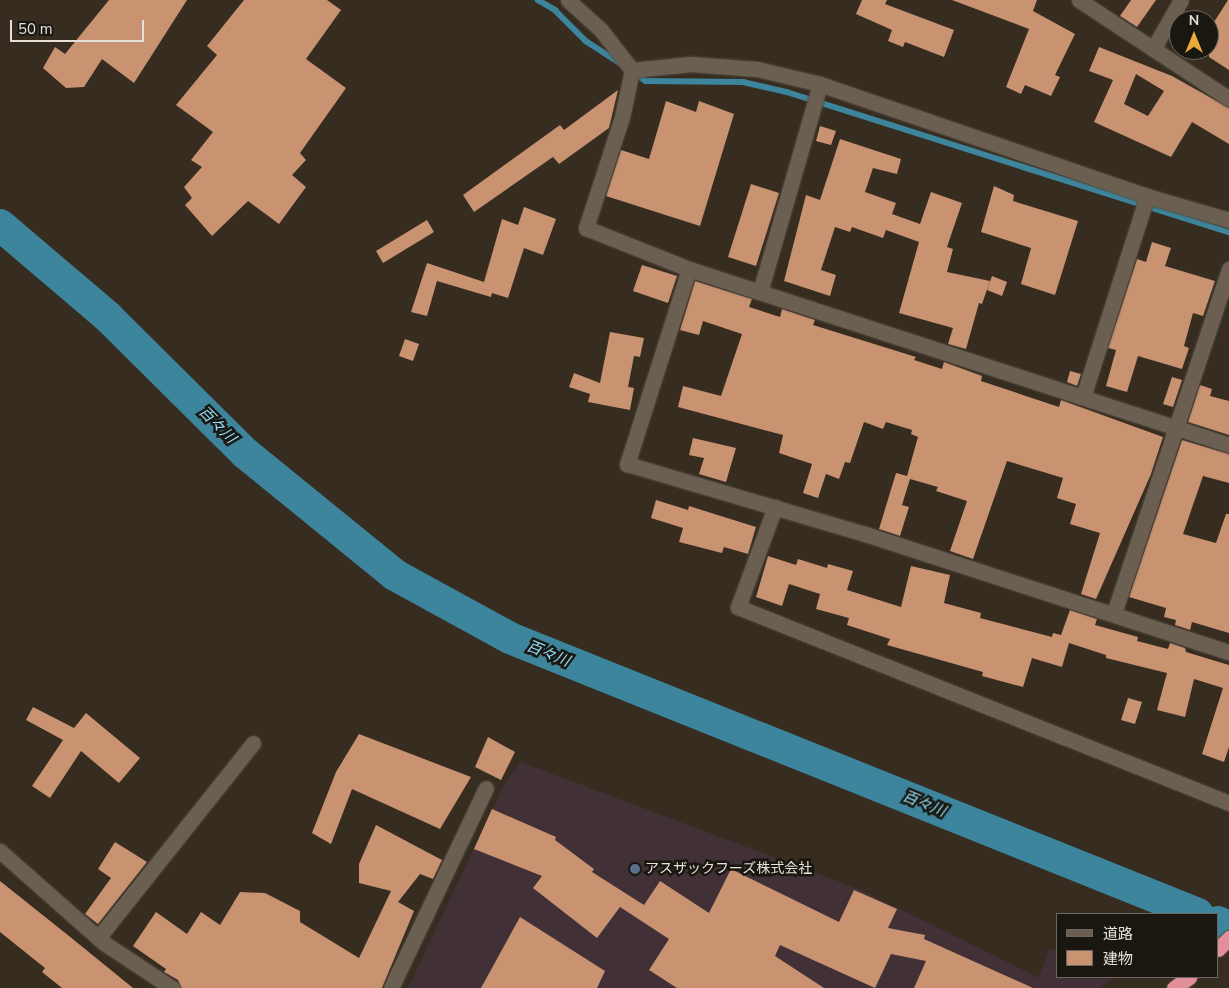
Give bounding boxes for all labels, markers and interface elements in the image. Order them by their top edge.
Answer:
scale bar [12,10,146,42]
north arrow [1169,10,1219,60]
text: N [1189,11,1199,30]
text: 50 m [18,19,53,39]
water label: 百々川 [195,403,239,447]
water label: 百々川 [524,637,572,671]
water label: 百々川 [900,787,948,821]
place label: アスザックフーズ株式会社 [645,861,813,877]
marker: アスザックフーズ株式会社 [629,863,641,875]
legend [1056,913,1219,978]
text: 道路 [1103,924,1133,944]
text: 建物 [1103,949,1133,969]

